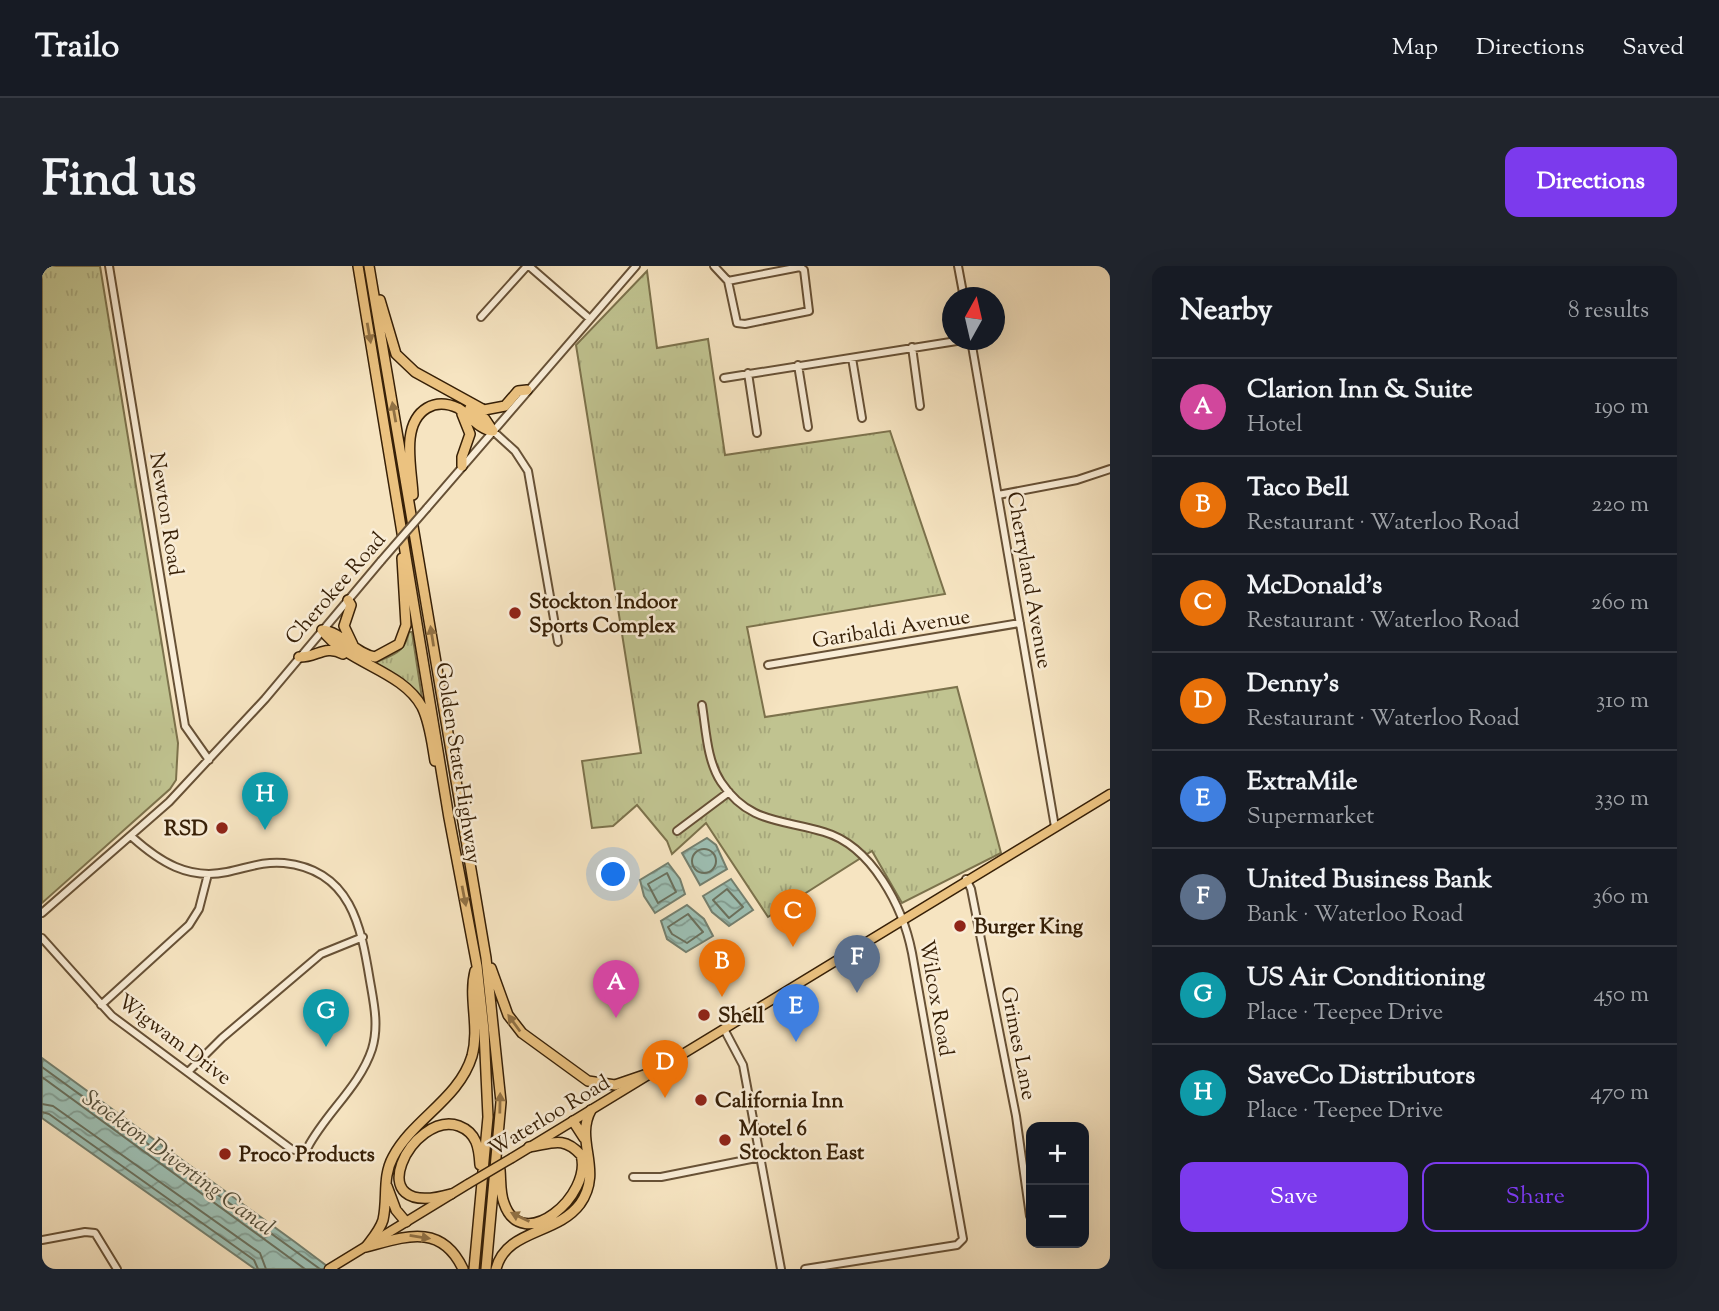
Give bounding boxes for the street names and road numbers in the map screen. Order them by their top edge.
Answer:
street label: Newton Road [140,451,190,578]
street label: Cherryland Avenue [998,490,1058,671]
street label: Cherokee Road [279,526,394,652]
street label: Garibaldi Avenue [810,603,972,657]
street label: Golden State Highway [426,660,488,867]
street label: Wilcox Road [910,938,960,1059]
street label: Grimes Lane [991,984,1043,1103]
street label: Wigwam Drive [110,988,237,1093]
street label: Waterloo Road [484,1069,616,1165]

